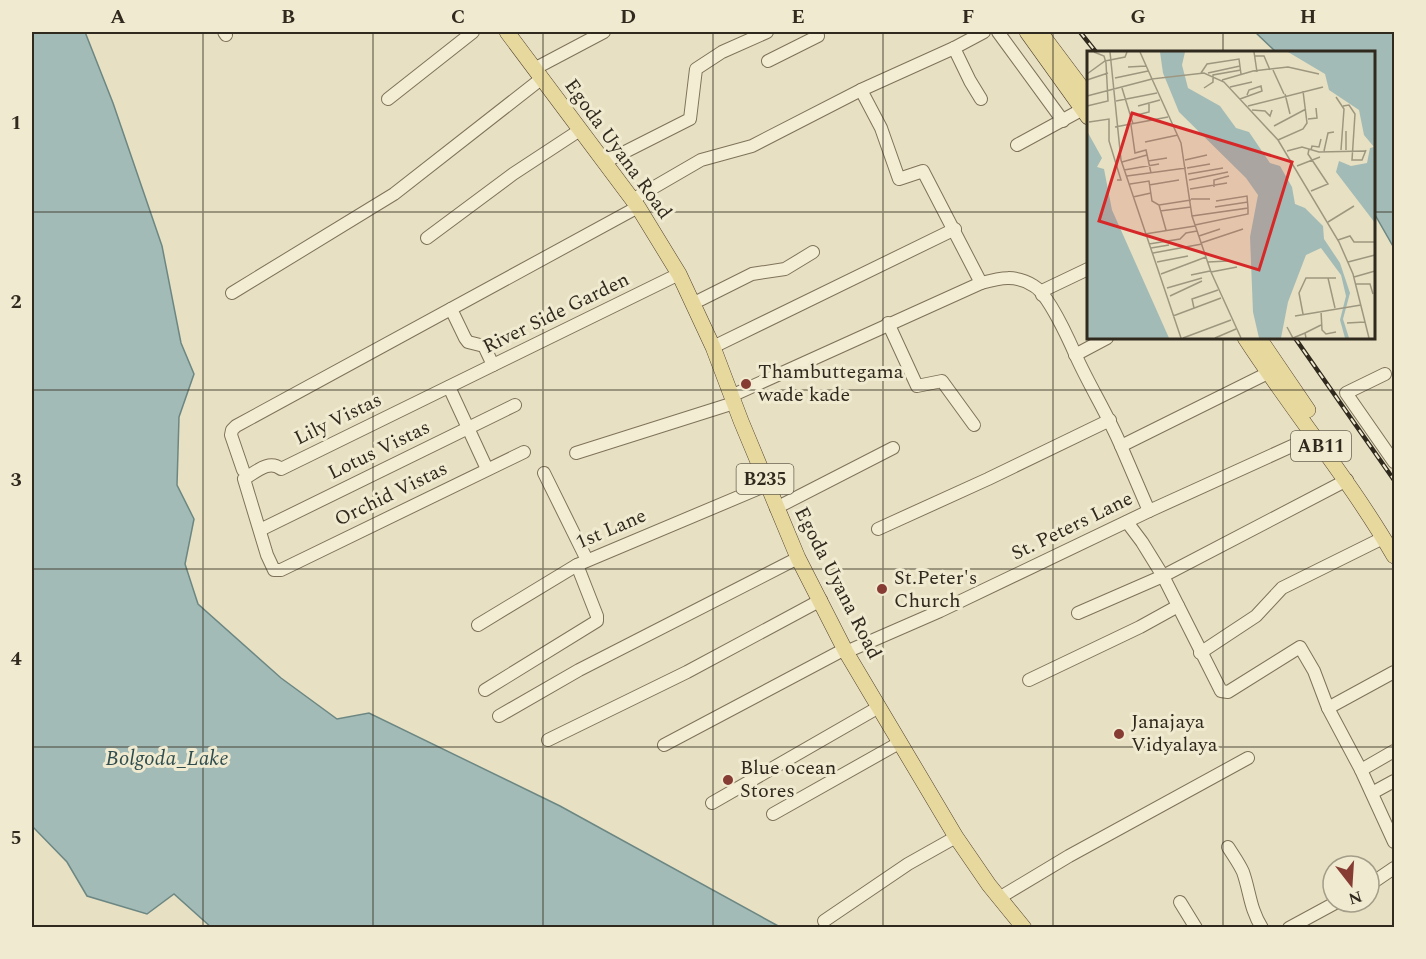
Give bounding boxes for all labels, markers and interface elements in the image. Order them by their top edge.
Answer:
text: A [110,2,126,32]
text: B [281,2,295,32]
text: C [451,2,465,32]
text: D [620,2,636,32]
text: E [791,2,805,32]
text: F [962,2,974,32]
text: G [1130,2,1146,32]
text: H [1300,2,1316,32]
inset map [1087,51,1375,339]
street label: Egoda Uyana Road [557,72,679,226]
text: 1 [10,108,22,138]
street label: River Side Garden [478,264,634,362]
text: 2 [10,287,22,317]
place label: Thambuttegama wade kade [757,357,904,410]
marker: Thambuttegama wade kade [739,377,753,391]
street label: Lily Vistas [289,385,387,453]
street label: Lotus Vistas [323,412,435,488]
road number: AB11 [1291,431,1351,461]
street label: Orchid Vistas [329,454,453,534]
road number: B235 [736,464,794,494]
text: 3 [10,465,22,495]
street label: St. Peters Lane [1006,484,1138,568]
street label: 1st Lane [571,501,651,557]
street label: Egoda Uyana Road [787,502,889,664]
place label: St.Peter's Church [894,563,977,616]
marker: St.Peter's Church [875,582,889,596]
text: 4 [10,644,22,674]
place label: Janajaya Vidyalaya [1131,707,1218,760]
marker: Janajaya Vidyalaya [1112,727,1126,741]
water label: Bolgoda_Lake [106,743,228,775]
place label: Blue ocean Stores [740,753,836,806]
marker: Blue ocean Stores [721,773,735,787]
text: 5 [10,823,22,853]
north arrow [1321,854,1381,914]
text: N [1345,884,1365,911]

